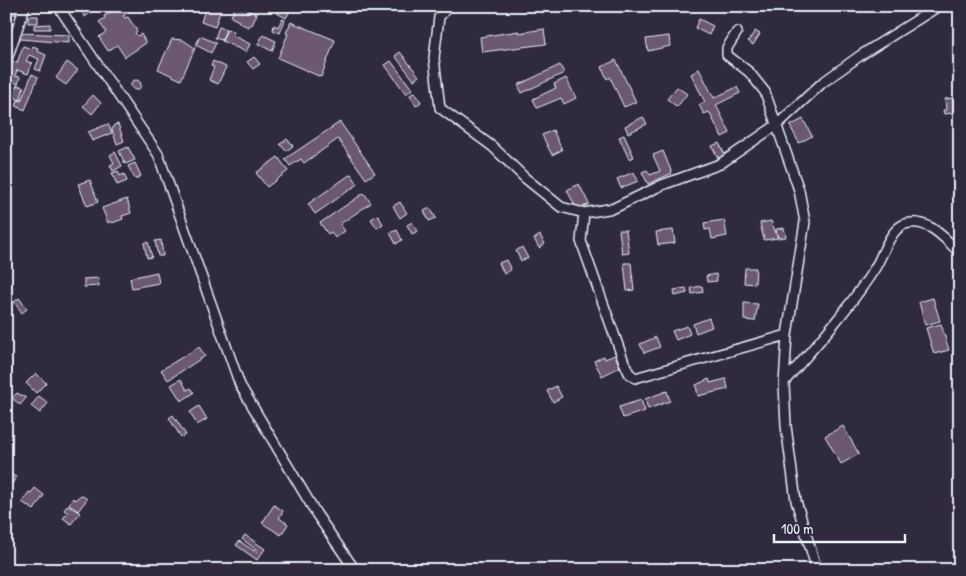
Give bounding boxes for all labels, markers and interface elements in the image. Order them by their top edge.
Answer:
scale bar [774,511,905,543]
text: 100 m [781,518,814,539]

